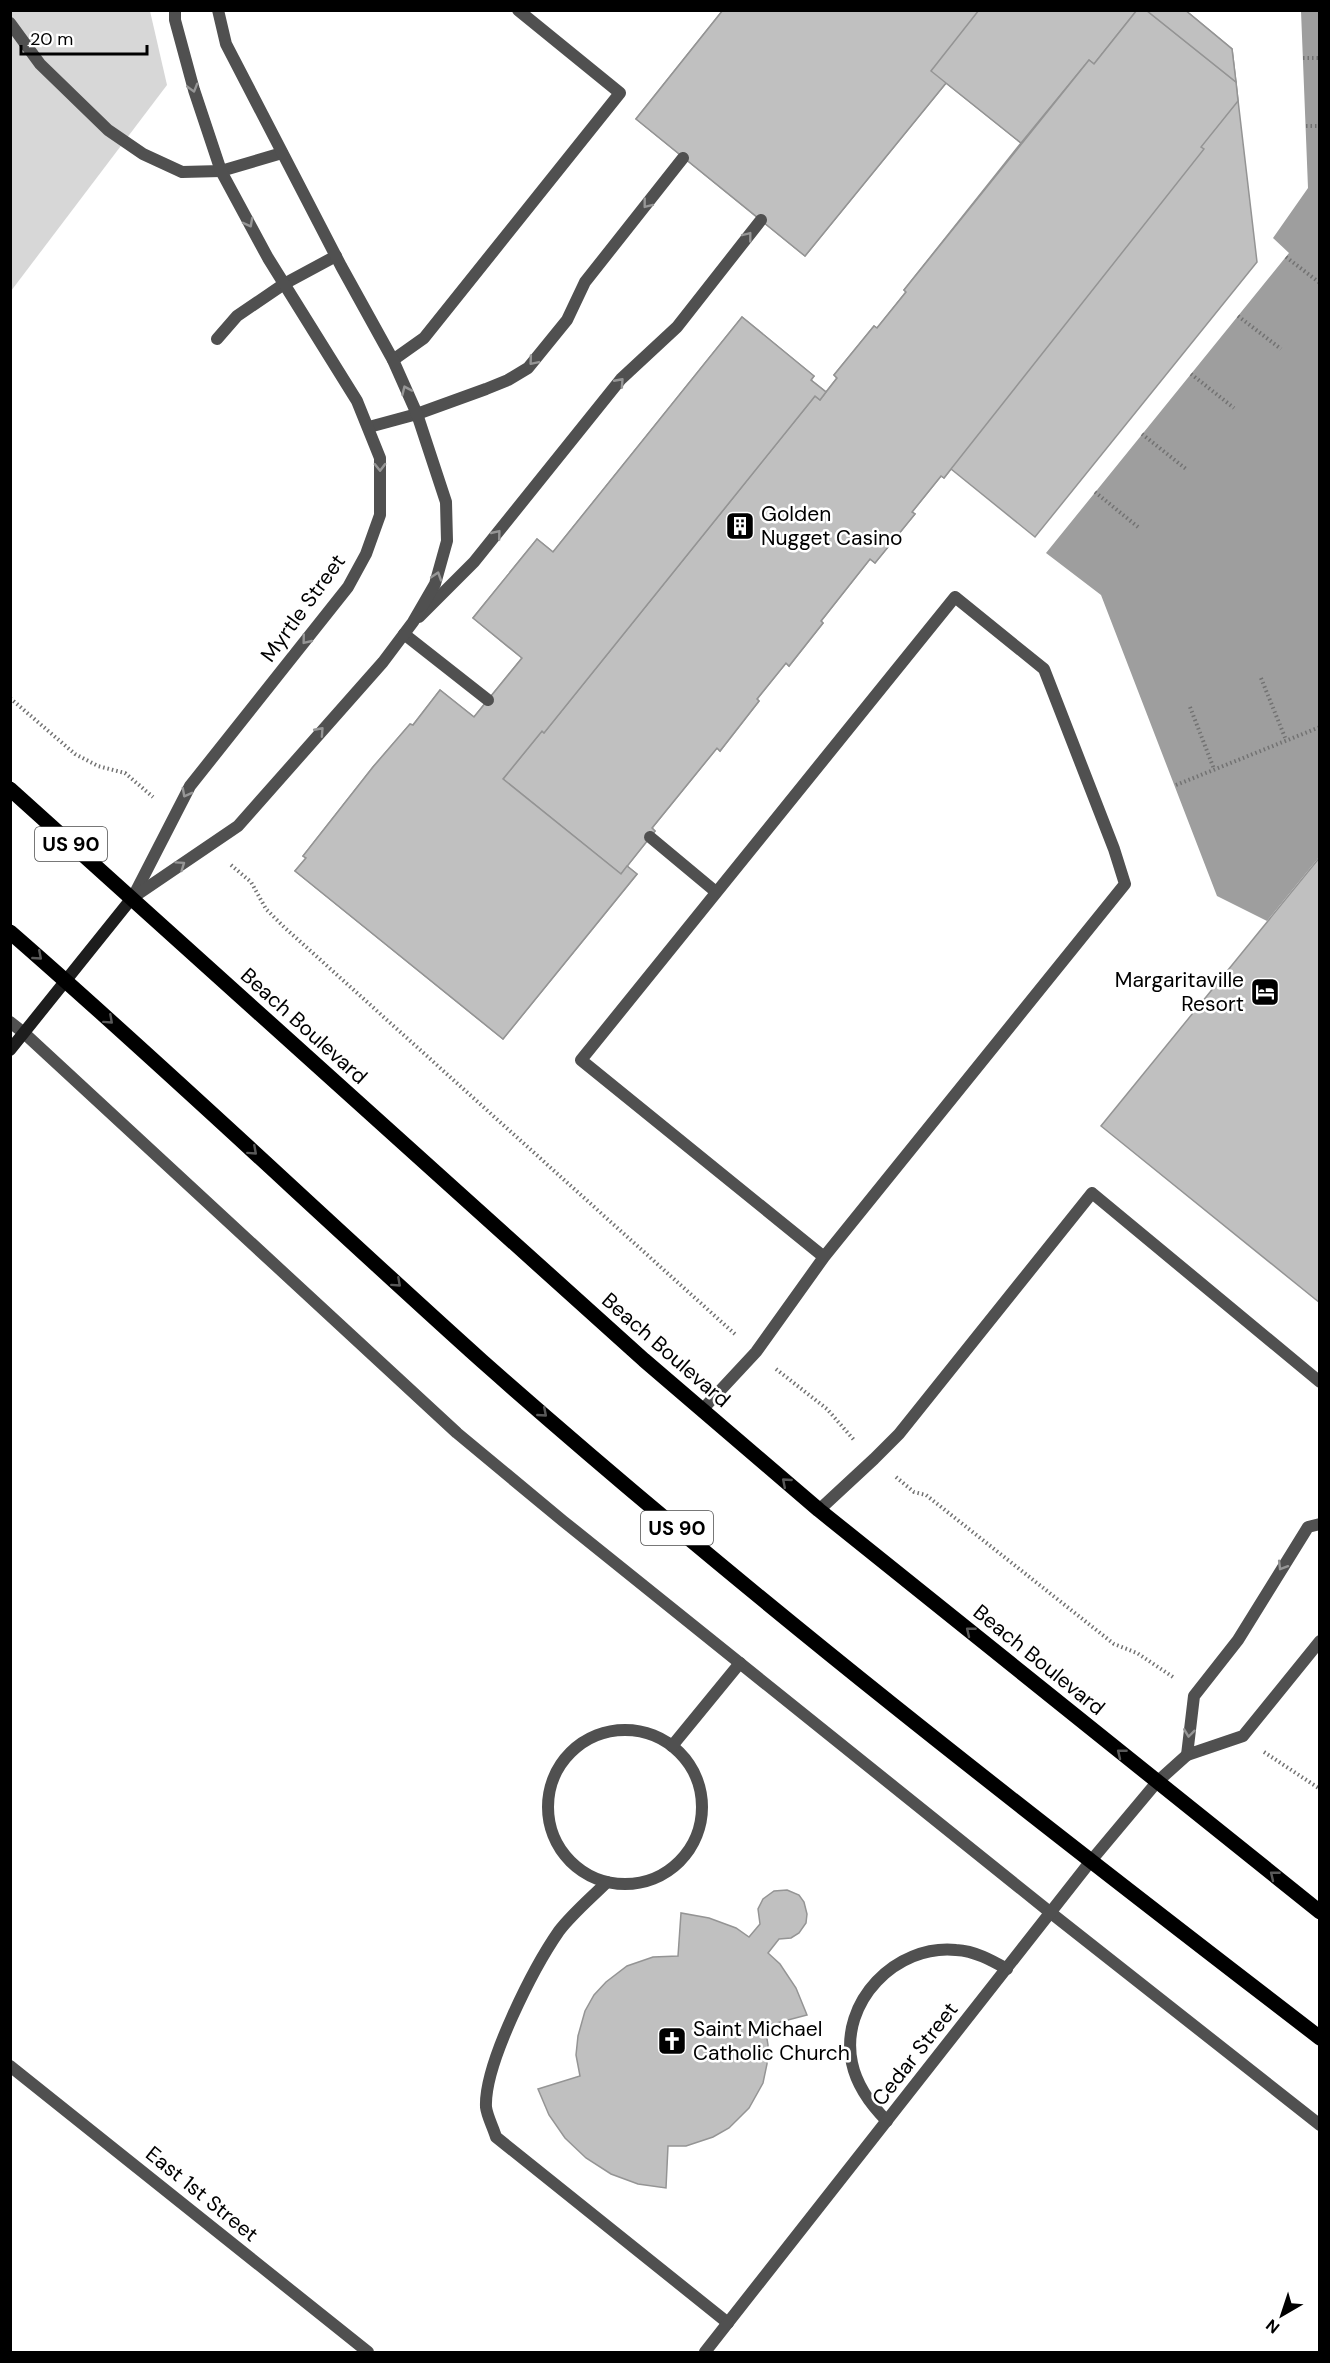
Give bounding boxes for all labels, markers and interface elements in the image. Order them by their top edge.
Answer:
scale bar [21,18,147,56]
text: 20 m [30,27,73,51]
one-way arrow [186,82,198,93]
one-way arrow [643,197,654,208]
one-way arrow [242,217,253,227]
one-way arrow [741,232,752,243]
one-way arrow [529,354,540,365]
one-way arrow [613,378,624,389]
one-way arrow [401,385,413,396]
one-way arrow [374,462,386,471]
place label: Golden Nugget Casino [761,500,903,552]
building icon: Golden Nugget Casino [724,510,756,542]
one-way arrow [490,530,501,541]
street label: Myrtle Street [254,548,352,668]
one-way arrow [429,571,442,582]
one-way arrow [302,633,313,644]
one-way arrow [313,727,324,738]
one-way arrow [182,787,193,798]
road number: US 90 [35,827,107,861]
one-way arrow [174,861,185,872]
one-way arrow [31,949,42,960]
street label: Beach Boulevard [235,962,373,1090]
place label: Margaritaville Resort [1115,966,1244,1018]
hotel icon: Margaritaville Resort [1249,976,1281,1008]
one-way arrow [103,1013,113,1024]
one-way arrow [247,1144,257,1155]
one-way arrow [391,1276,401,1287]
street label: Beach Boulevard [596,1286,736,1414]
one-way arrow [536,1406,547,1417]
one-way arrow [782,1478,793,1489]
road number: US 90 [641,1511,713,1545]
one-way arrow [1278,1560,1290,1570]
street label: Beach Boulevard [967,1598,1111,1722]
one-way arrow [965,1628,976,1639]
one-way arrow [1184,1729,1196,1738]
one-way arrow [1117,1750,1128,1761]
one-way arrow [1270,1872,1281,1883]
street label: Cedar Street [866,1996,964,2112]
place label: Saint Michael Catholic Church [693,2015,850,2067]
church icon: Saint Michael Catholic Church [656,2025,688,2057]
street label: East 1st Street [140,2140,264,2248]
north arrow [1252,2285,1312,2345]
text: N [1262,2314,1284,2338]

